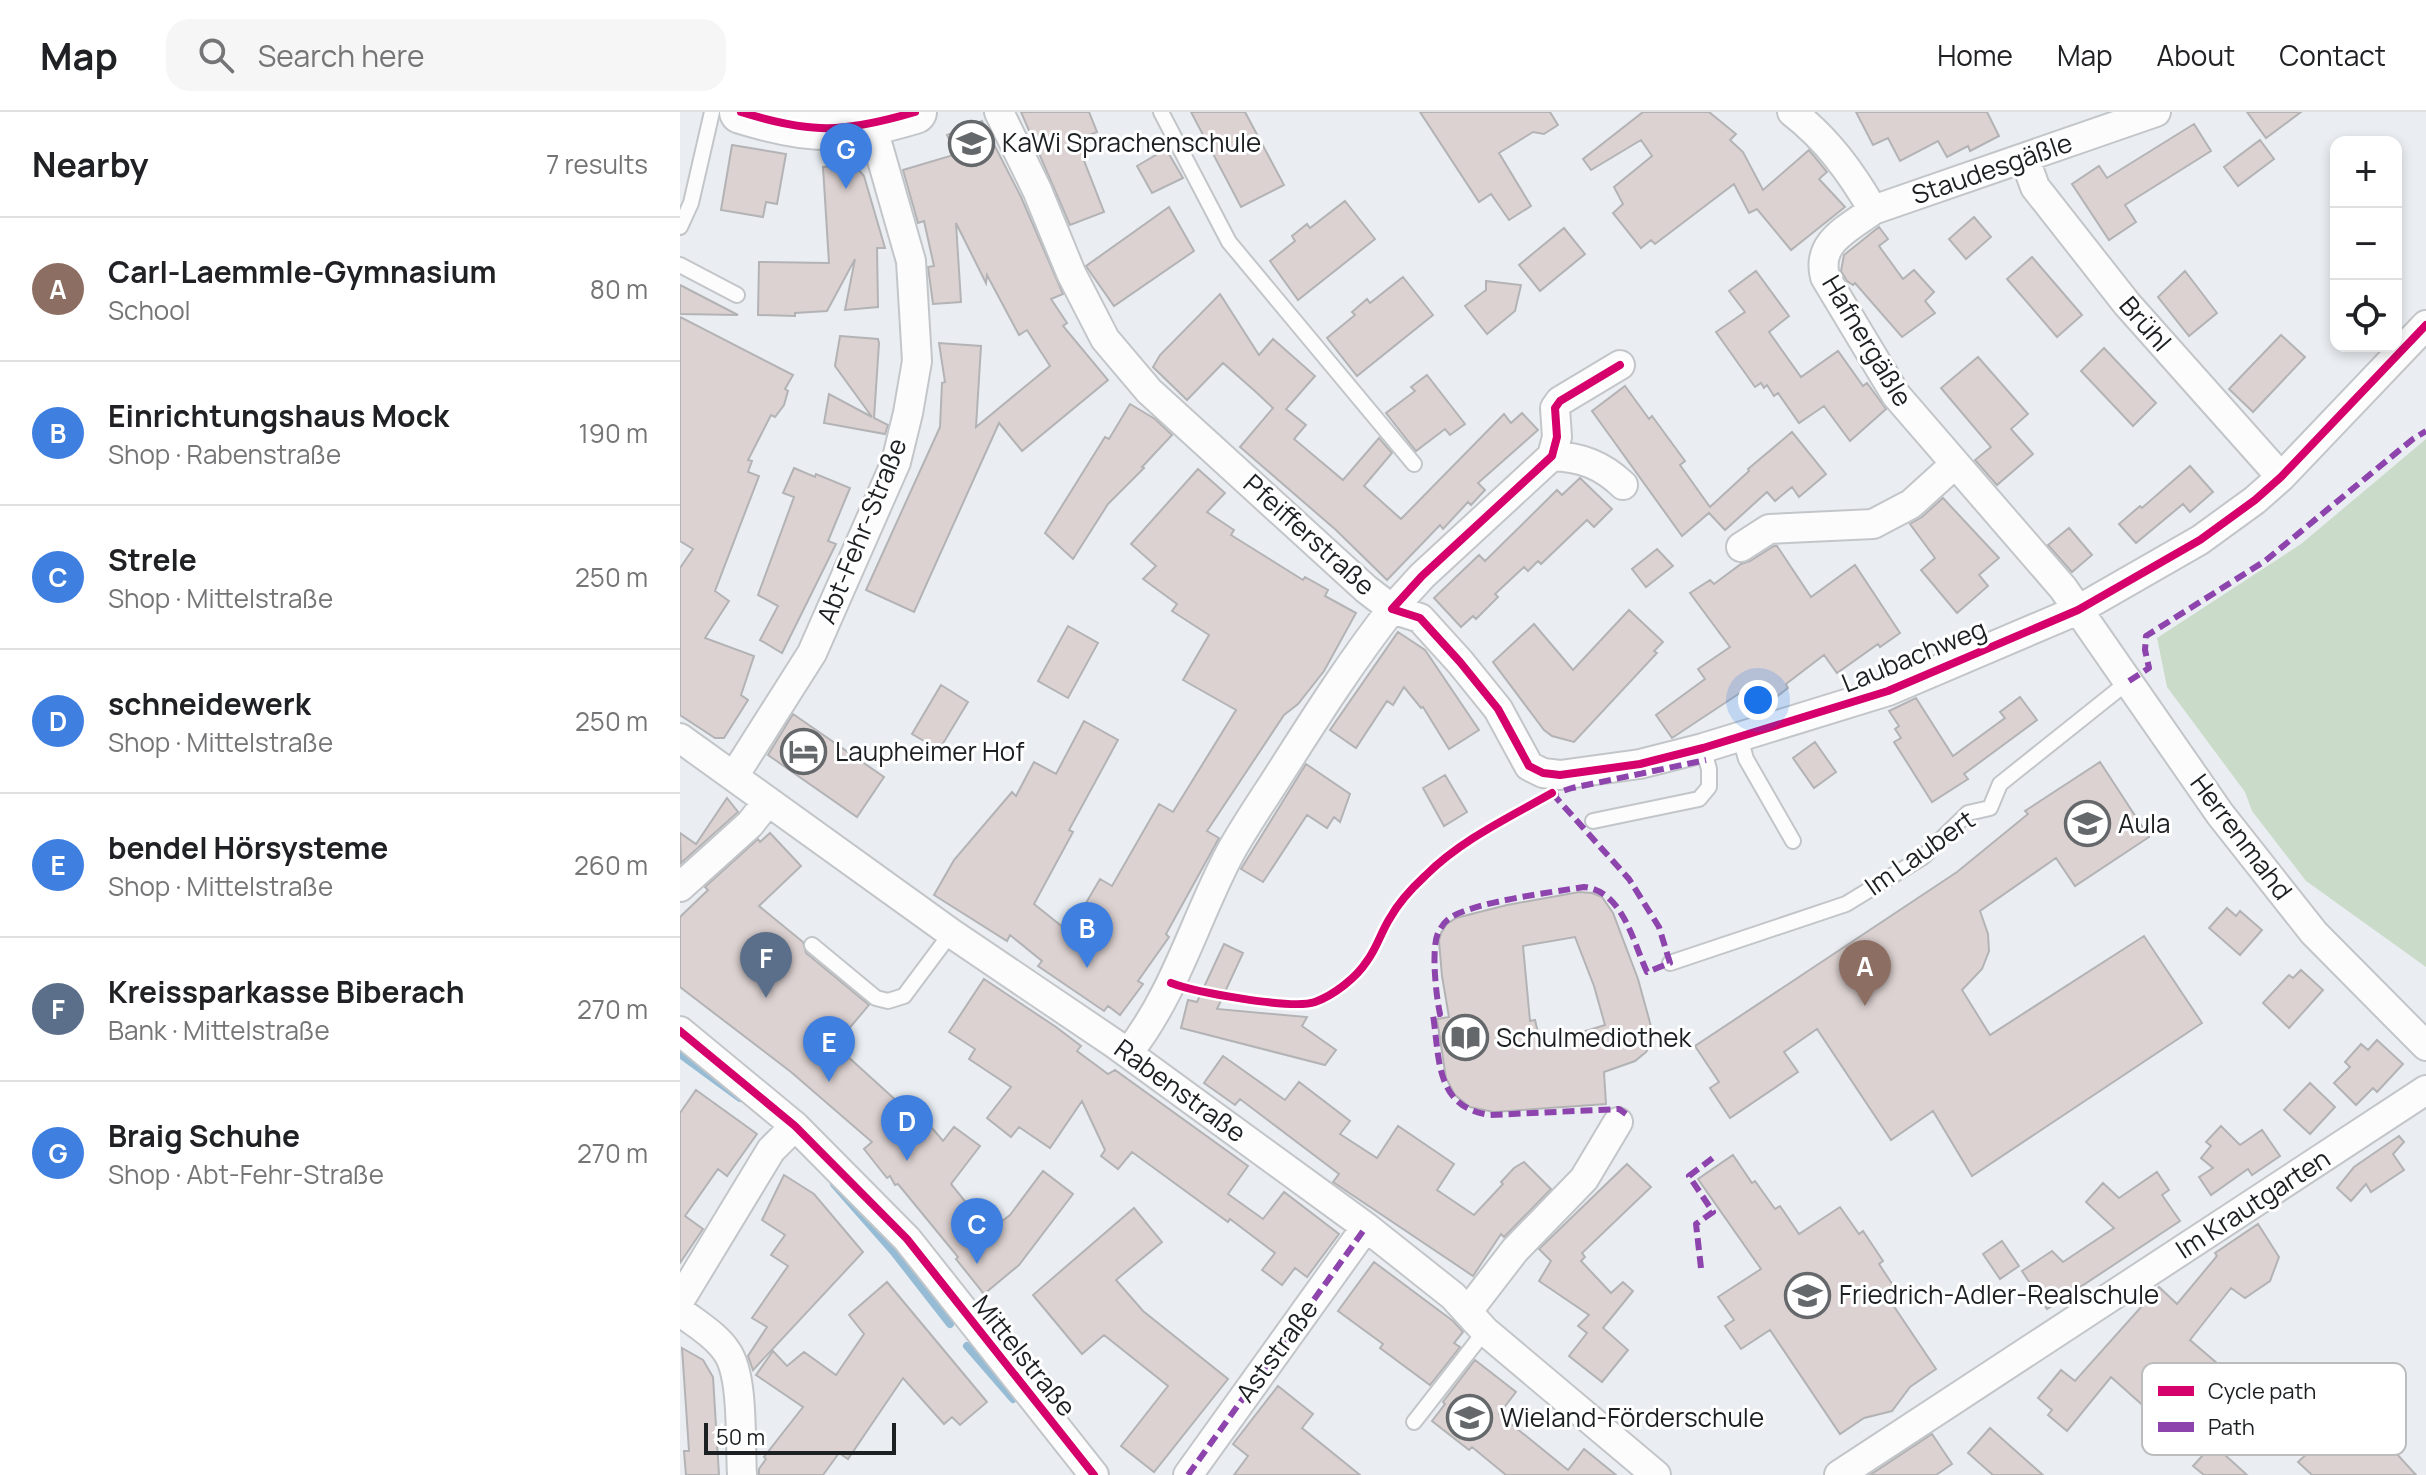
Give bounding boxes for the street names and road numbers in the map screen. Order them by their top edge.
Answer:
street label: Staudesgäßle [1907,124,2077,212]
street label: Hafnergäßle [1814,268,1921,413]
street label: Brühl [2112,288,2180,359]
street label: Abt-Fehr-Straße [807,432,915,629]
street label: Pfeifferstraße [1236,465,1383,603]
street label: Laubachweg [1836,610,1991,700]
street label: Herrenmahd [2183,766,2301,907]
street label: Im Laubert [1857,801,1982,903]
street label: Rabenstraße [1107,1030,1254,1150]
street label: Im Krautgarten [2168,1140,2337,1267]
street label: Mittelstraße [965,1287,1085,1424]
street label: Aststraße [1227,1292,1326,1409]

